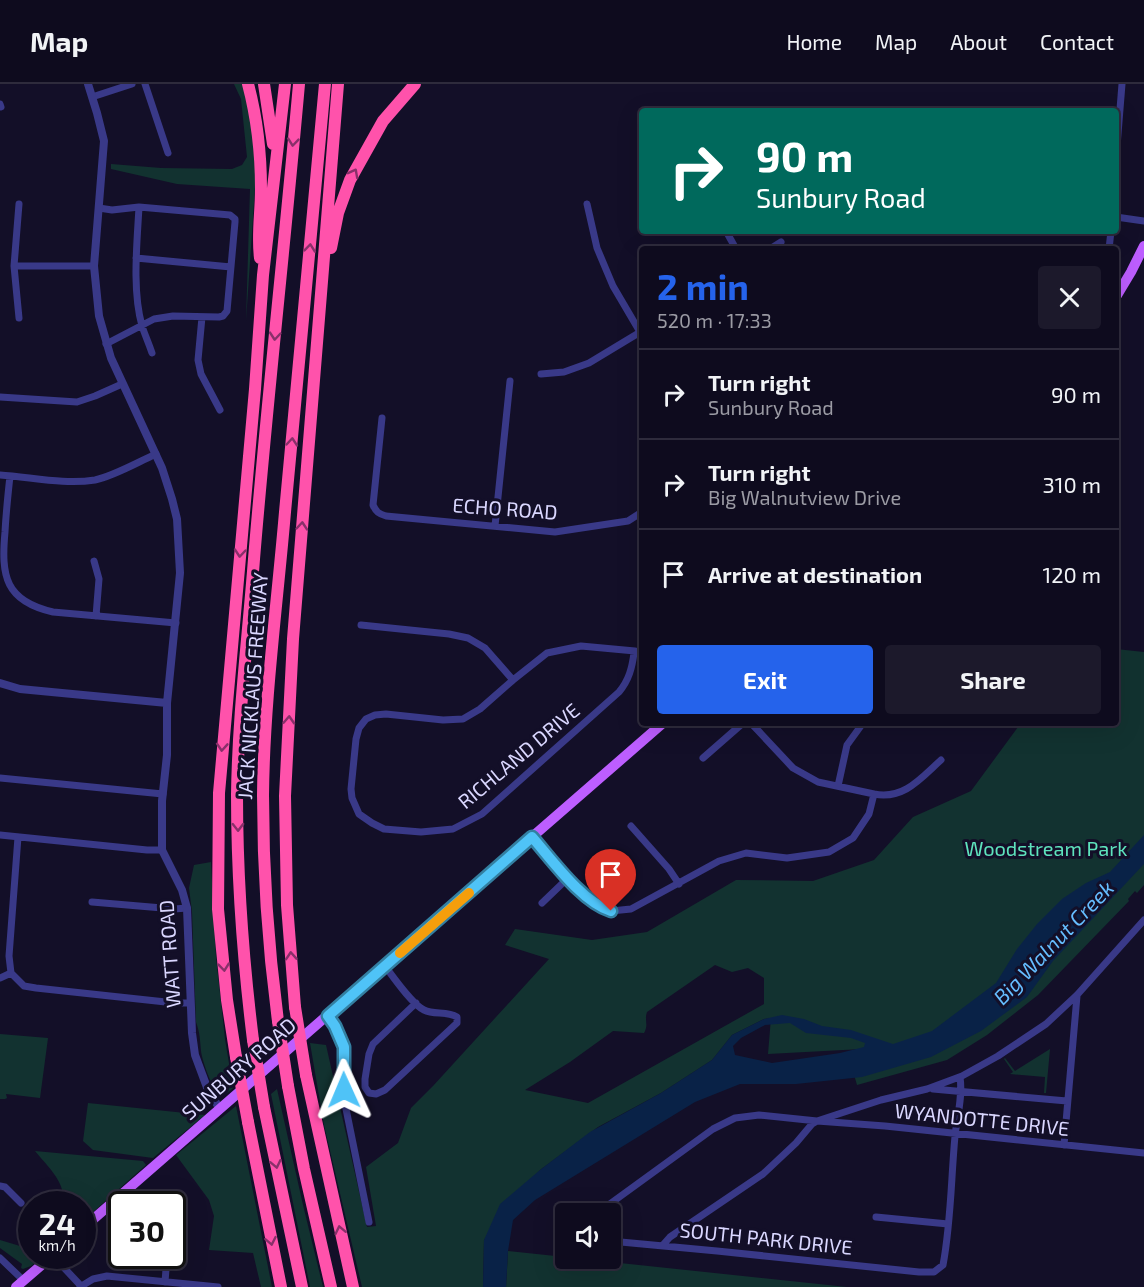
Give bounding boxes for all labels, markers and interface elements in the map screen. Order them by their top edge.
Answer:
text: Map [30,24,88,58]
text: Home [786,29,842,54]
text: Map [875,29,917,54]
text: About [950,29,1007,54]
text: Contact [1040,29,1114,54]
text: 90 m [756,130,853,180]
icon: right [657,132,735,210]
one-way arrow [288,138,300,147]
one-way arrow [347,169,358,179]
text: Sunbury Road [756,181,926,213]
one-way arrow [303,243,316,252]
text: 2 min [657,264,749,307]
button: close [1038,266,1101,329]
text: 520 m · 17:33 [657,308,772,332]
one-way arrow [269,332,282,341]
text: Turn right [708,369,810,395]
icon: right [657,378,690,411]
text: 90 m [1051,381,1101,407]
text: Sunbury Road [708,395,834,419]
one-way arrow [285,437,298,446]
text: Turn right [708,459,810,485]
icon: right [657,468,690,501]
text: 310 m [1043,471,1101,497]
text: Big Walnutview Drive [708,485,901,509]
street label: ECHO ROAD [452,492,558,524]
one-way arrow [295,521,308,530]
one-way arrow [234,548,247,557]
icon: arrive [657,558,690,591]
text: Arrive at destination [708,561,922,587]
text: 120 m [1042,561,1101,587]
street label: JACK NICKLAUS FREEWAY [232,571,272,800]
button: Exit [657,645,873,714]
button: Share [885,645,1101,714]
street label: RICHLAND DRIVE [453,697,584,813]
one-way arrow [282,716,295,725]
one-way arrow [216,743,229,752]
one-way arrow [232,823,244,832]
park label: Woodstream Park [965,836,1127,860]
pin [585,849,636,911]
icon: arrive [594,858,627,891]
water label: Big Walnut Creek [988,875,1118,1009]
street label: WATT ROAD [153,899,185,1009]
one-way arrow [285,951,298,960]
one-way arrow [217,962,230,972]
street label: SUNBURY ROAD [176,1012,300,1124]
position arrow [312,1058,376,1122]
street label: WYANDOTTE DRIVE [894,1098,1071,1140]
one-way arrow [268,1159,281,1169]
speed limit sign: 30 [108,1191,186,1269]
map controls [555,1203,621,1269]
button: sound [555,1203,621,1269]
text: 24 [39,1205,75,1241]
street label: SOUTH PARK DRIVE [679,1217,854,1259]
one-way arrow [334,1225,347,1235]
text: km/h [38,1236,76,1254]
one-way arrow [264,1236,277,1246]

